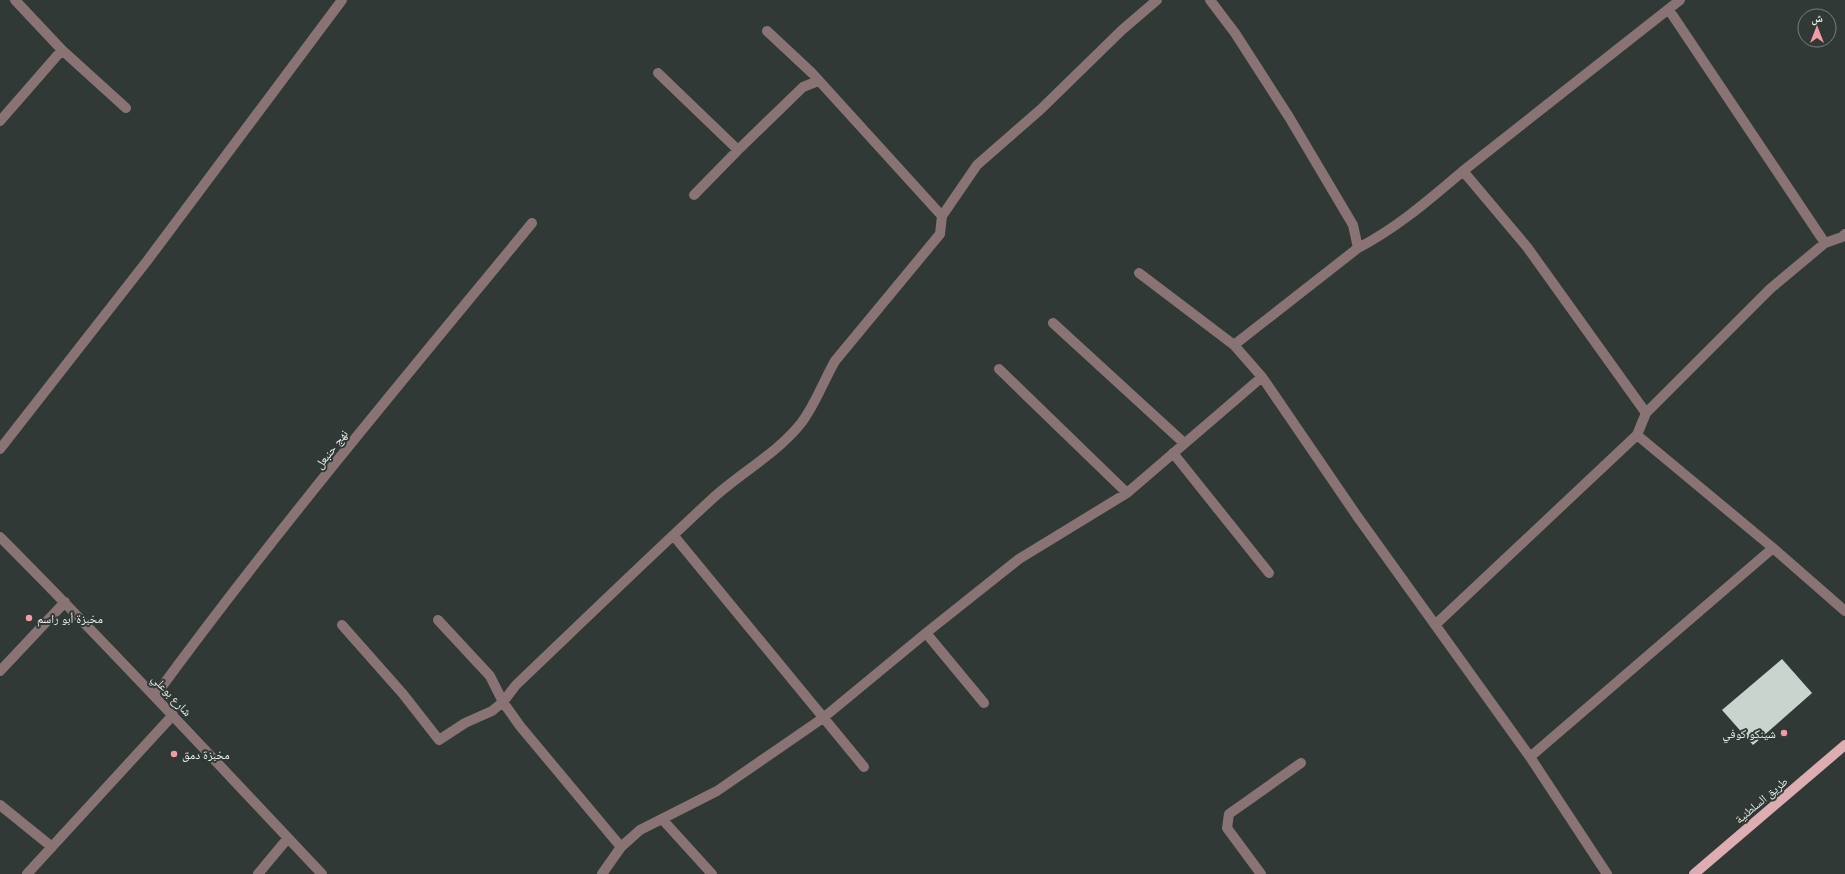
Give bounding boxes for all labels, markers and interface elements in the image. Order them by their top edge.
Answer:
north arrow [1797,8,1837,48]
text: ش [1811,11,1823,26]
street label: نهج حنبعل [311,426,351,472]
place label: مخبزة أبو راسم [37,611,103,627]
marker: مخبزة أبو راسم [24,613,34,623]
street label: شارع بوعلي [147,671,195,721]
place label: شينكو كوفي [1722,726,1776,744]
marker: شينكو كوفي [1779,728,1789,738]
place label: مخبزة دمق [182,747,230,762]
marker: مخبزة دمق [169,749,179,759]
street label: طريق السلطنية [1731,773,1791,827]

